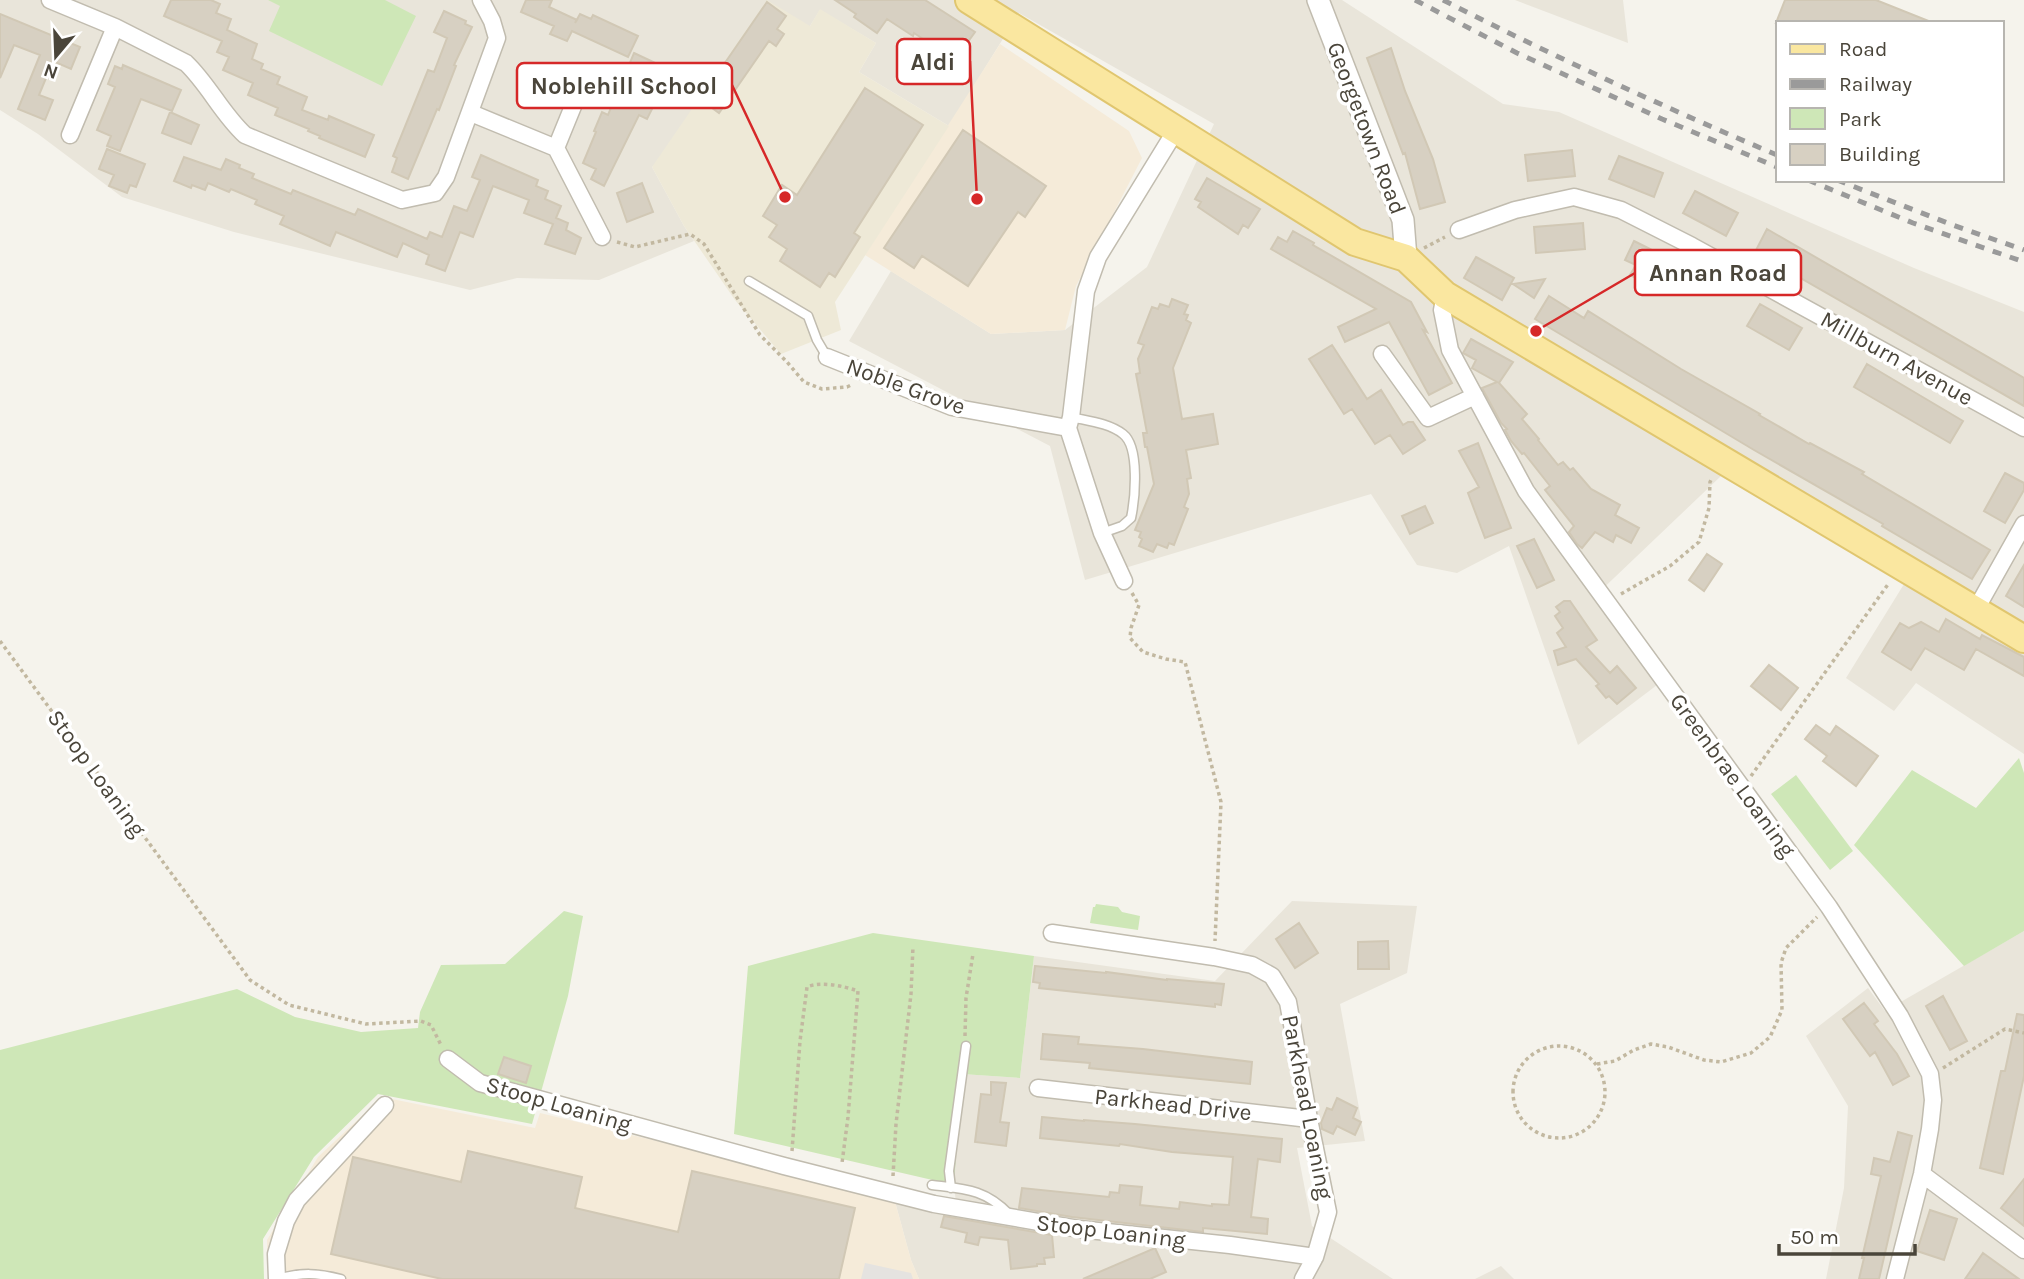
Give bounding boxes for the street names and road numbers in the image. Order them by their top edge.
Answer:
street label: Georgetown Road [1321,38,1412,218]
street label: Millburn Avenue [1816,305,1978,411]
street label: Noble Grove [843,352,969,420]
street label: Greenbrae Loaning [1664,688,1801,863]
street label: Stoop Loaning [42,705,152,842]
street label: Parkhead Loaning [1276,1012,1339,1202]
street label: Stoop Loaning [483,1071,635,1138]
street label: Parkhead Drive [1093,1083,1253,1126]
street label: Stoop Loaning [1035,1209,1187,1254]

